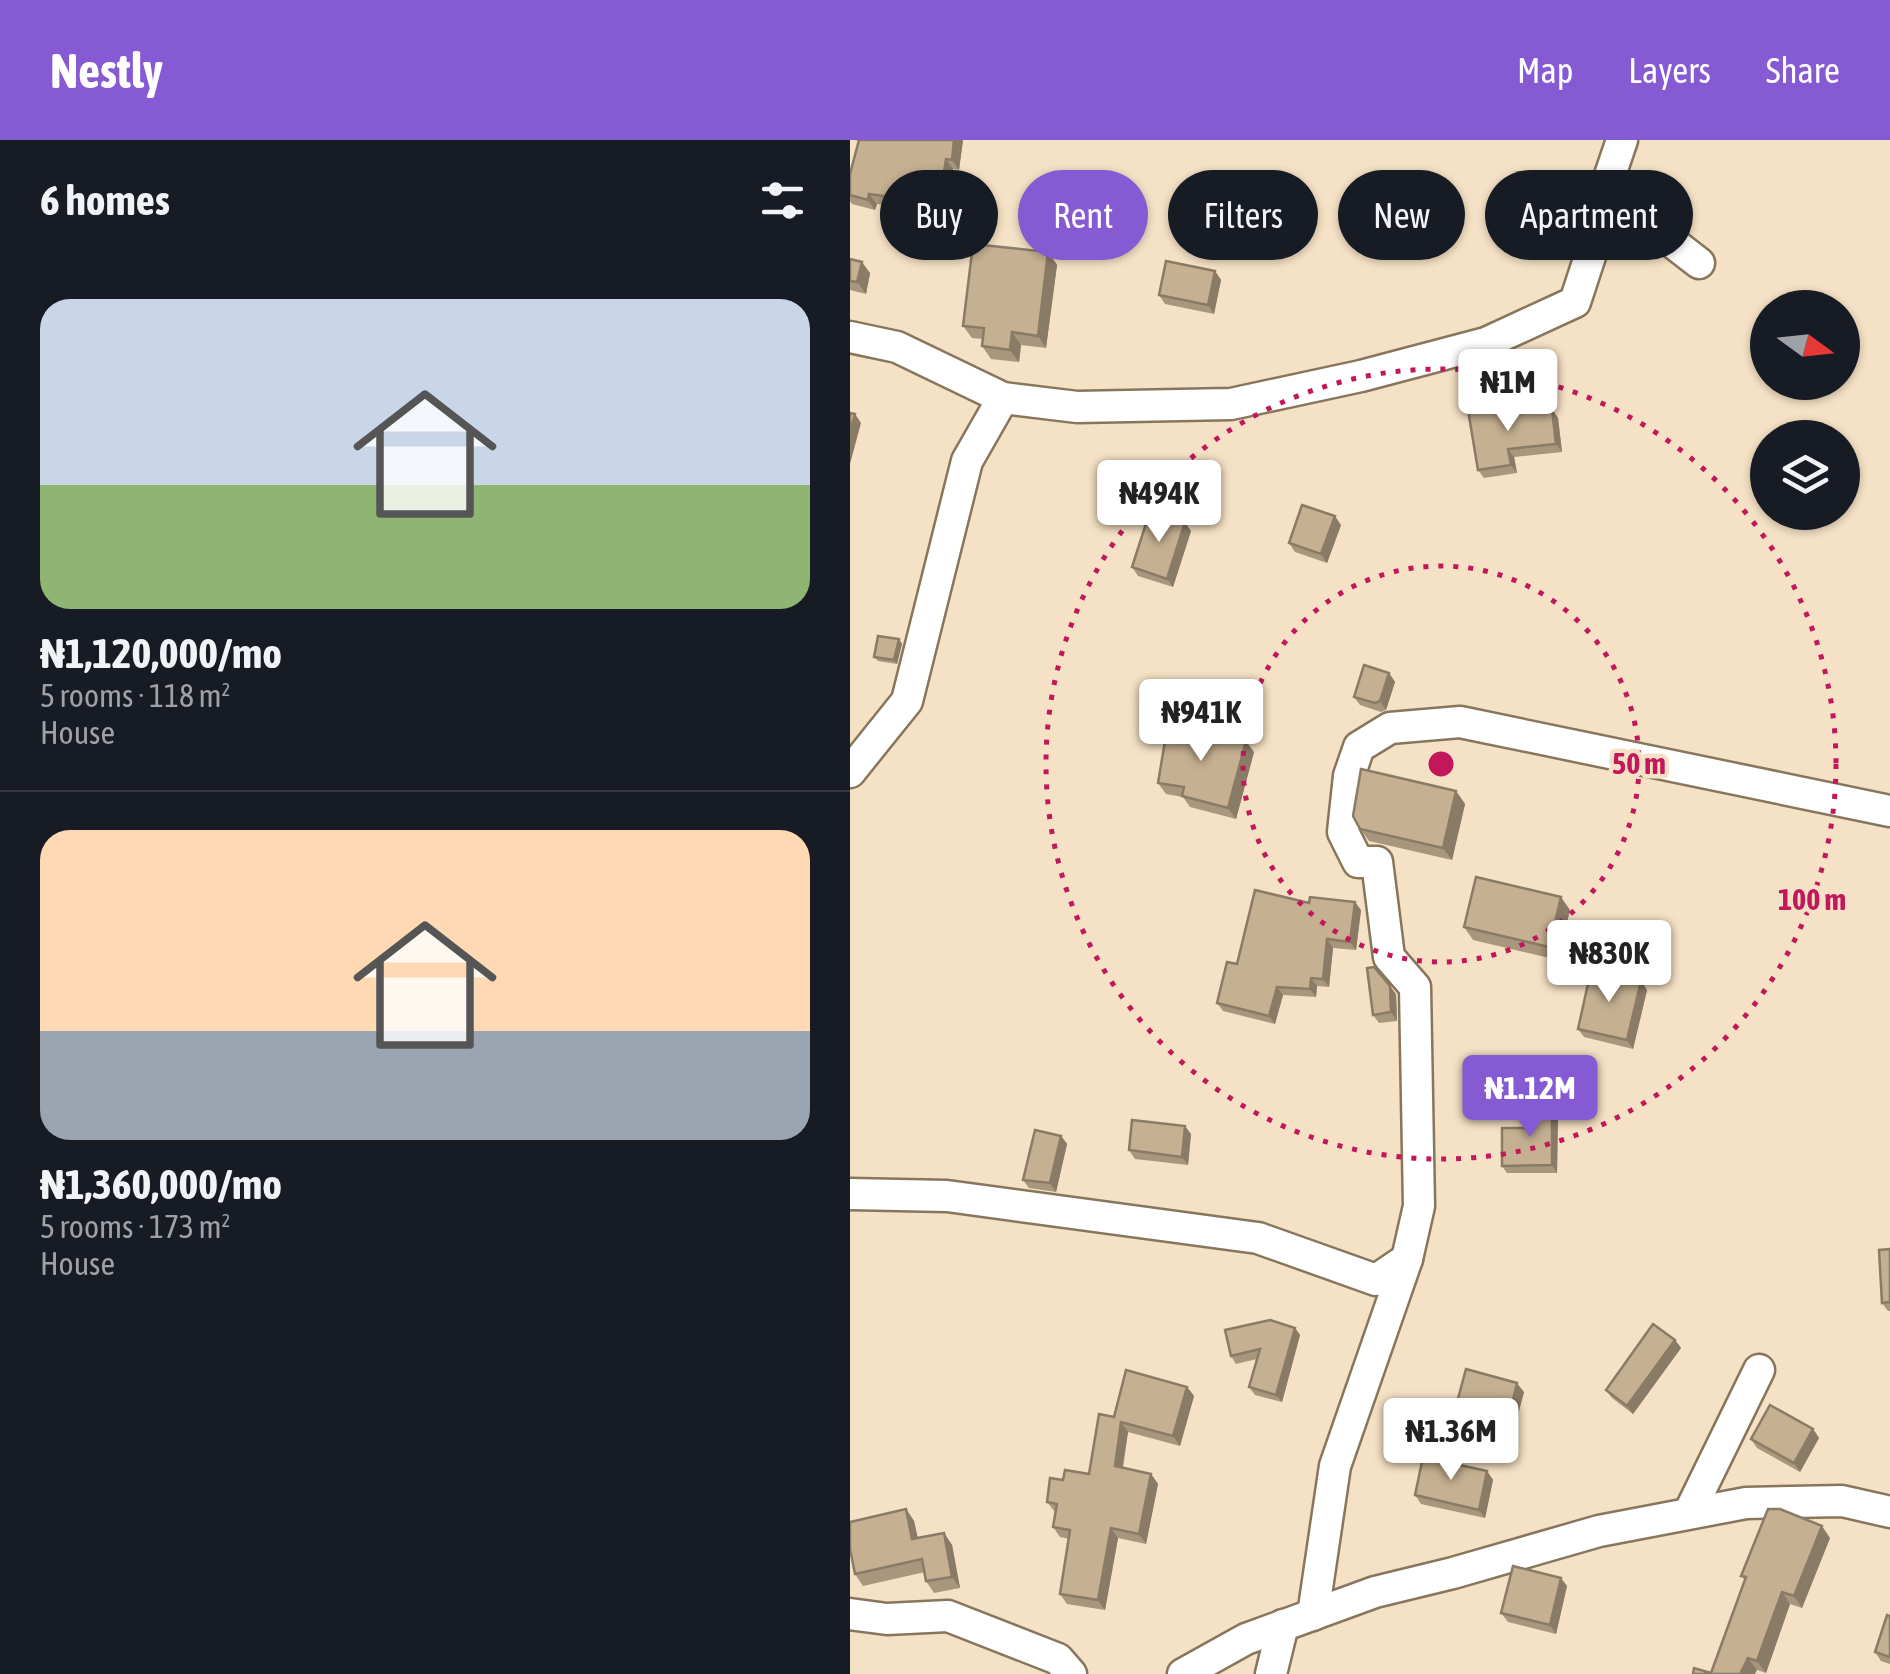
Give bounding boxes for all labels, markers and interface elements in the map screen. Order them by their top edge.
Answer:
text: Nestly [50,43,163,98]
text: Map [1517,50,1573,90]
text: Layers [1628,50,1711,90]
text: Share [1766,50,1840,90]
chip: Buy [880,170,998,260]
chip: Rent [1018,170,1148,260]
chip: Filters [1168,170,1318,260]
chip: New [1338,170,1465,260]
chip: Apartment [1485,170,1693,260]
icon: filters [755,173,810,228]
text: 6 homes [40,176,170,224]
north arrow [1750,290,1860,400]
map controls [1750,290,1860,530]
pin: ₦1M [1460,349,1556,434]
text: ₦1M [1480,363,1536,400]
icon: home [335,364,515,544]
button: layers [1750,420,1860,530]
pin: ₦494K [1089,460,1229,545]
text: ₦494K [1119,474,1199,511]
text: ₦1,120,000/mo [40,629,282,677]
text: 5 rooms · 118 m² [40,677,230,714]
pin: ₦941K [1131,679,1271,764]
text: ₦941K [1161,693,1241,730]
text: House [40,714,115,751]
centre of rings [1423,746,1459,782]
text: 50 m [1612,746,1666,780]
text: 100 m [1778,882,1846,916]
icon: home [335,895,515,1075]
pin: ₦830K [1539,920,1679,1005]
text: ₦830K [1569,934,1649,971]
pin: ₦1.12M [1449,1055,1611,1140]
text: ₦1.12M [1484,1069,1576,1106]
text: ₦1,360,000/mo [40,1160,282,1208]
text: 5 rooms · 173 m² [40,1208,230,1245]
text: House [40,1245,115,1282]
pin: ₦1.36M [1370,1398,1532,1483]
text: ₦1.36M [1405,1412,1497,1449]

